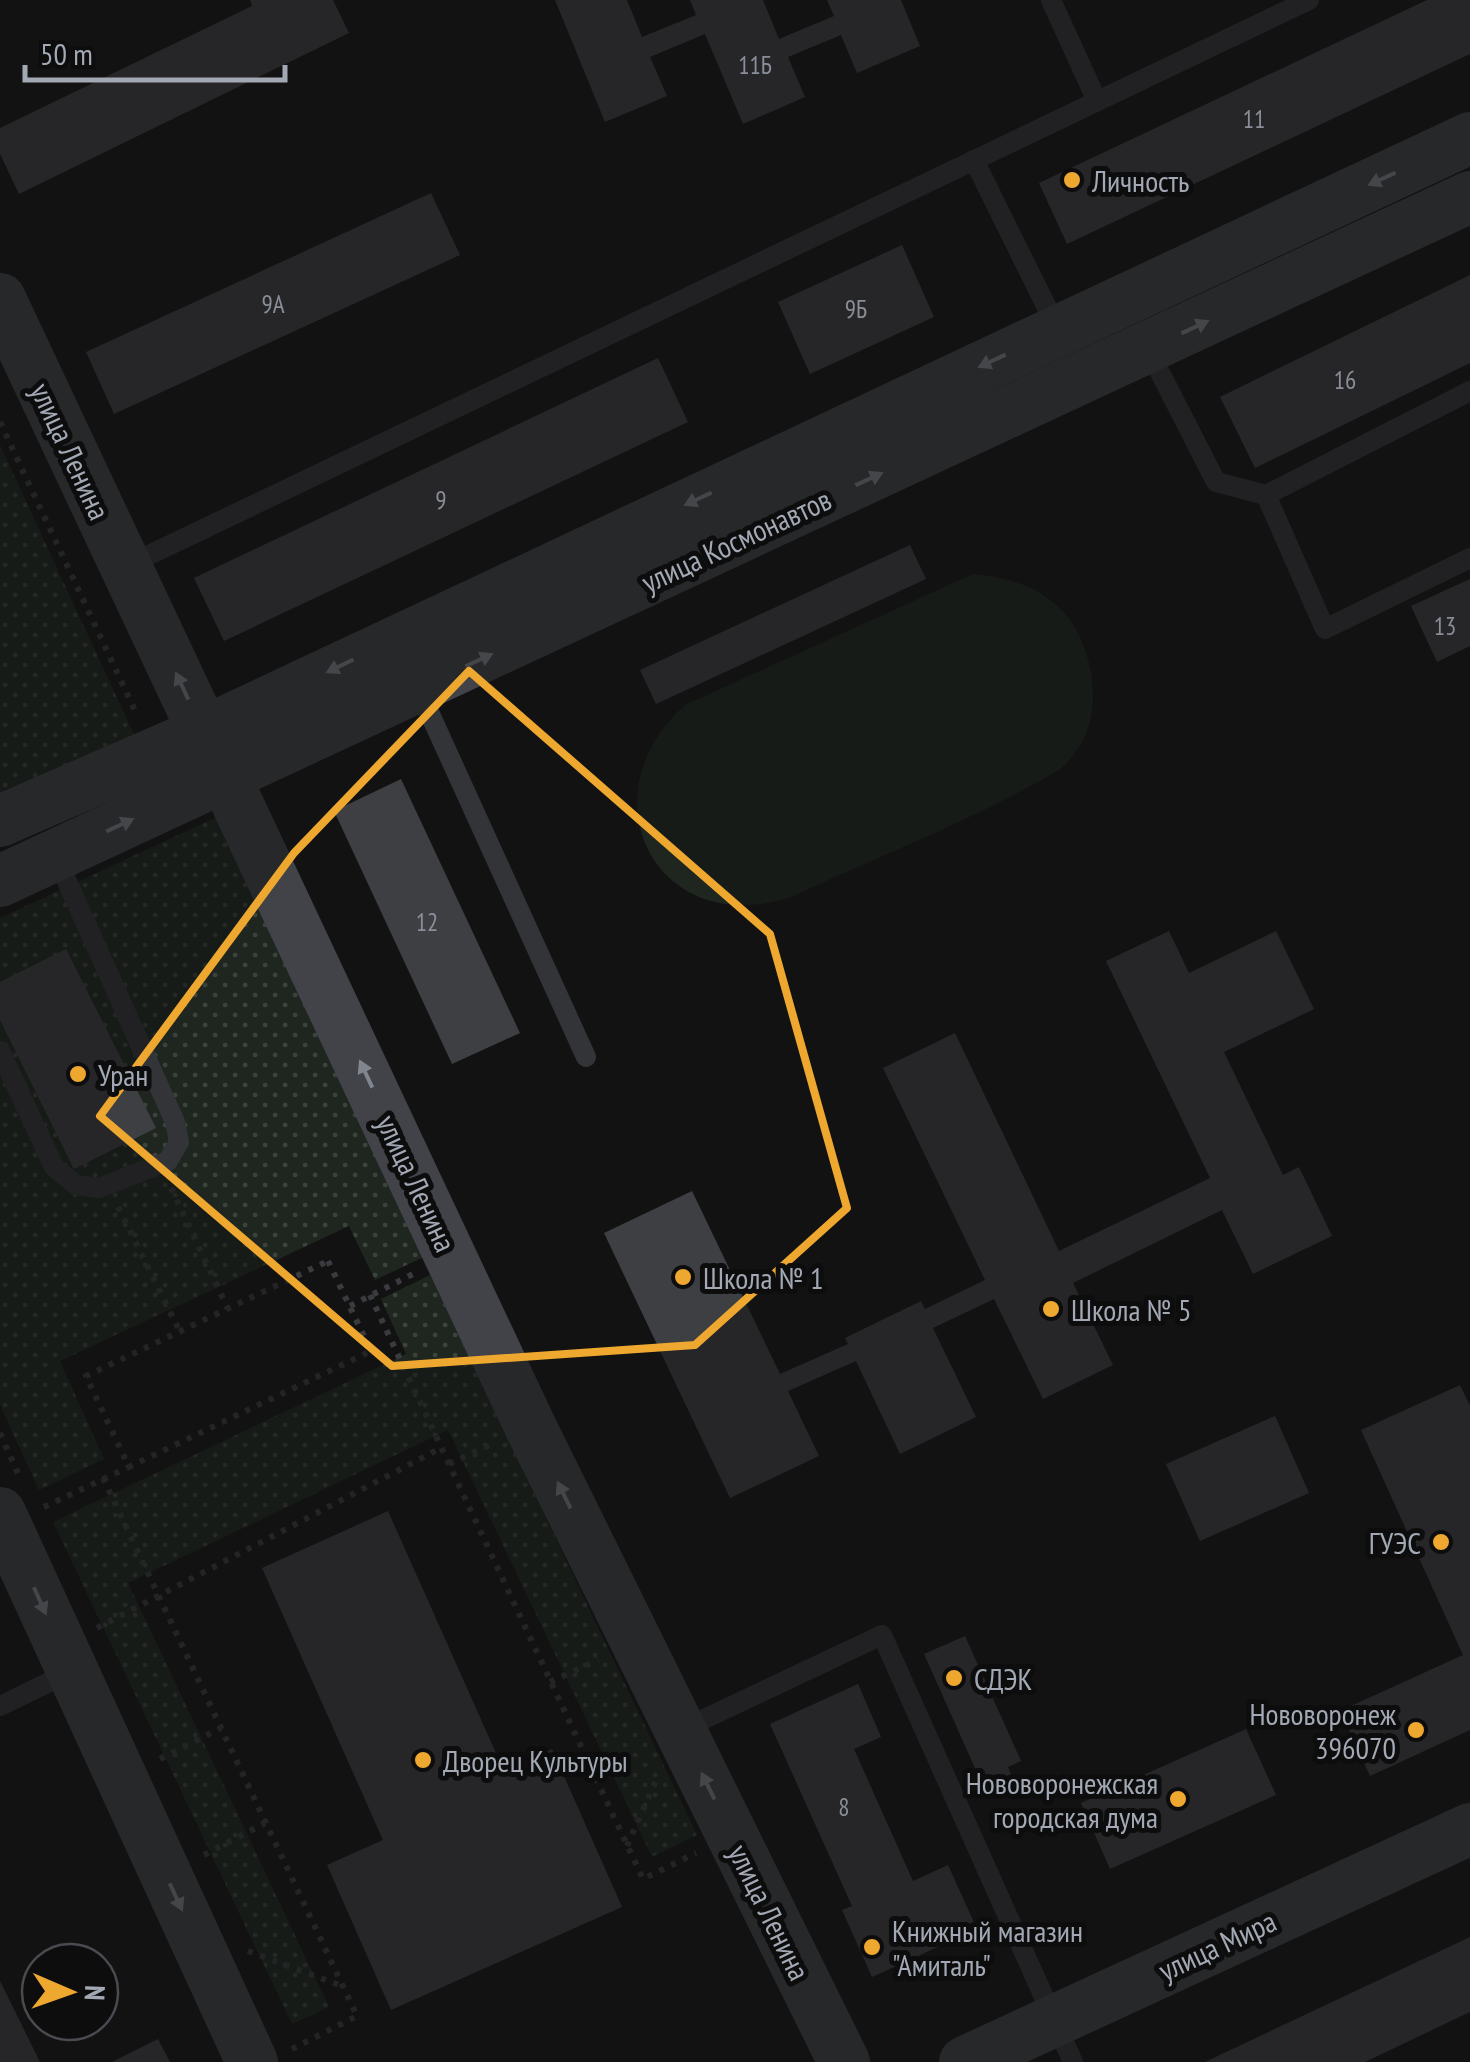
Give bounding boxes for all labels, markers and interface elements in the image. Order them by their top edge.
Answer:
scale bar [25,20,285,82]
text: 50 m [40,34,93,73]
house number: 11Б [738,49,772,81]
house number: 11 [1243,103,1265,135]
place label: Личность [1091,161,1189,200]
marker: Личность [1061,169,1083,191]
one-way arrow [1367,171,1397,187]
house number: 9А [261,288,285,320]
house number: 9Б [845,293,867,325]
one-way arrow [1181,318,1210,335]
one-way arrow [977,353,1007,369]
house number: 16 [1334,364,1356,396]
street label: улица Ленина [22,376,120,526]
one-way arrow [855,470,884,487]
street label: улица Космонавтов [635,479,837,601]
house number: 9 [435,484,447,516]
one-way arrow [683,490,712,507]
house number: 13 [1434,610,1456,642]
one-way arrow [464,651,493,668]
one-way arrow [325,657,354,674]
one-way arrow [173,671,190,700]
one-way arrow [106,817,135,834]
house number: 12 [416,906,438,938]
place label: Уран [98,1055,148,1094]
one-way arrow [358,1059,375,1088]
marker: Уран [67,1063,89,1085]
street label: улица Ленина [368,1108,466,1258]
place label: Школа № 1 [703,1258,823,1297]
marker: Школа № 1 [672,1266,694,1288]
place label: Школа № 5 [1071,1290,1191,1329]
marker: Школа № 5 [1040,1298,1062,1320]
one-way arrow [556,1480,573,1509]
place label: ГУЭС [1369,1523,1421,1562]
marker: ГУЭС [1430,1531,1452,1553]
one-way arrow [32,1587,49,1616]
place label: СДЭК [974,1659,1032,1698]
marker: СДЭК [943,1667,965,1689]
place label: Нововоронеж 396070 [1249,1694,1397,1767]
marker: Нововоронеж 396070 [1405,1719,1427,1741]
place label: Дворец Культуры [443,1741,628,1780]
marker: Дворец Культуры [412,1749,434,1771]
place label: Нововоронежская городская дума [966,1763,1158,1836]
one-way arrow [700,1772,717,1801]
marker: Нововоронежская городская дума [1167,1788,1189,1810]
house number: 8 [838,1791,850,1823]
street label: улица Ленина [720,1838,820,1986]
one-way arrow [168,1882,185,1911]
street label: улица Мира [1152,1901,1282,1989]
place label: Книжный магазин "Амиталь" [892,1911,1083,1984]
marker: Книжный магазин "Амиталь" [861,1936,883,1958]
north arrow [20,1942,120,2042]
text: N [77,1985,114,2001]

